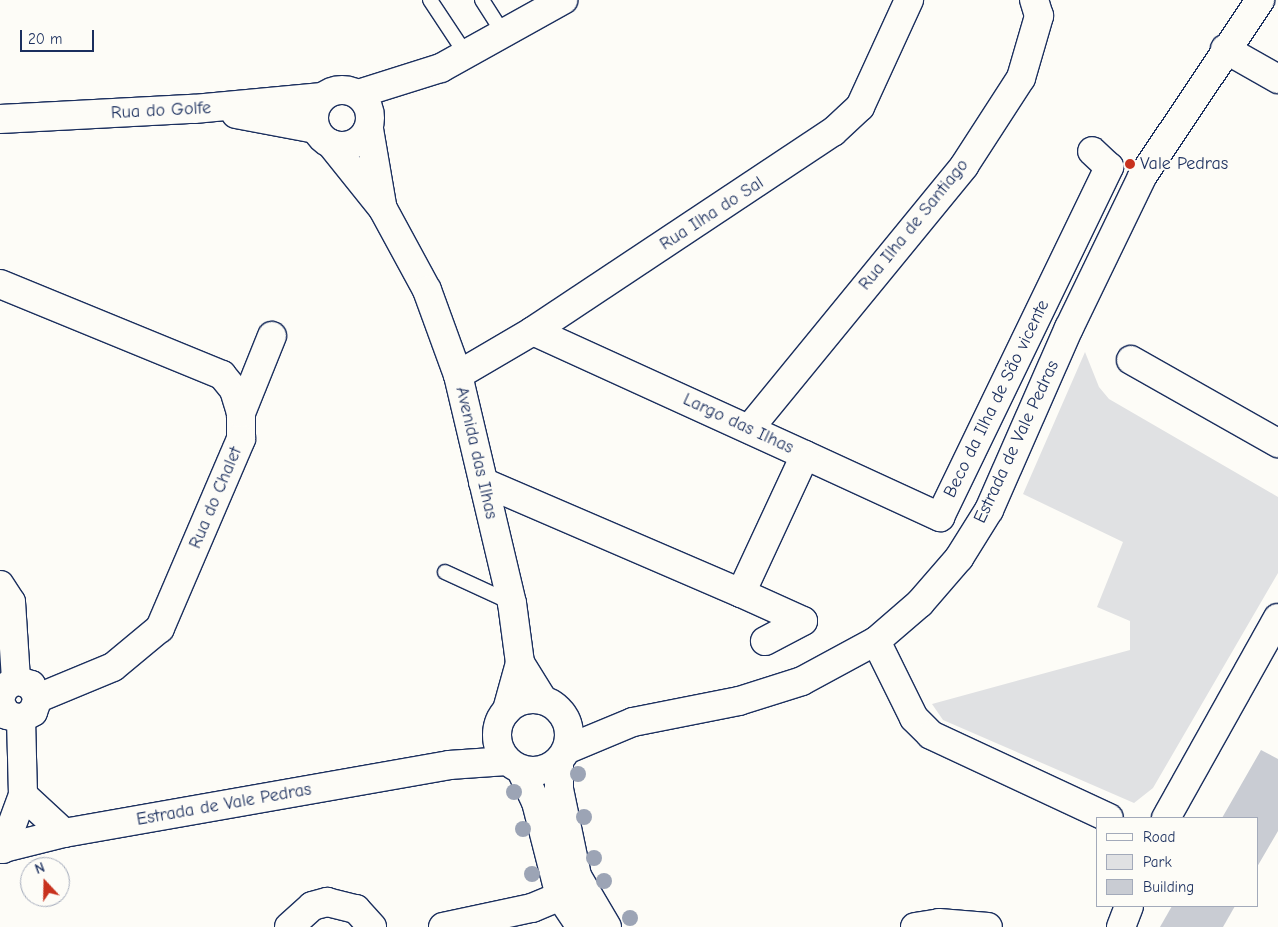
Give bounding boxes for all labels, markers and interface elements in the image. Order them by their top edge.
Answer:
scale bar [22,20,96,52]
text: 20 m [28,30,62,48]
street label: Rua do Golfe [110,98,212,124]
place label: Vale Pedras [1140,153,1228,175]
street label: Rua Ilha de Santiago [854,155,974,295]
marker: Vale Pedras [1124,158,1136,170]
street label: Rua Ilha do Sal [656,172,768,256]
street label: Beco da Ilha de São vicente [940,297,1054,501]
street label: Estrada de Vale Pedras [970,357,1064,527]
street label: Avenida das Ilhas [450,385,502,521]
street label: Largo das Ilhas [679,389,797,459]
street label: Rua do Chalet [185,444,247,552]
street label: Estrada de Vale Pedras [135,779,313,831]
legend [1096,817,1258,907]
text: Road [1143,828,1175,846]
text: Park [1143,853,1172,871]
north arrow [20,857,70,907]
text: N [32,859,47,878]
text: Building [1143,878,1194,896]

